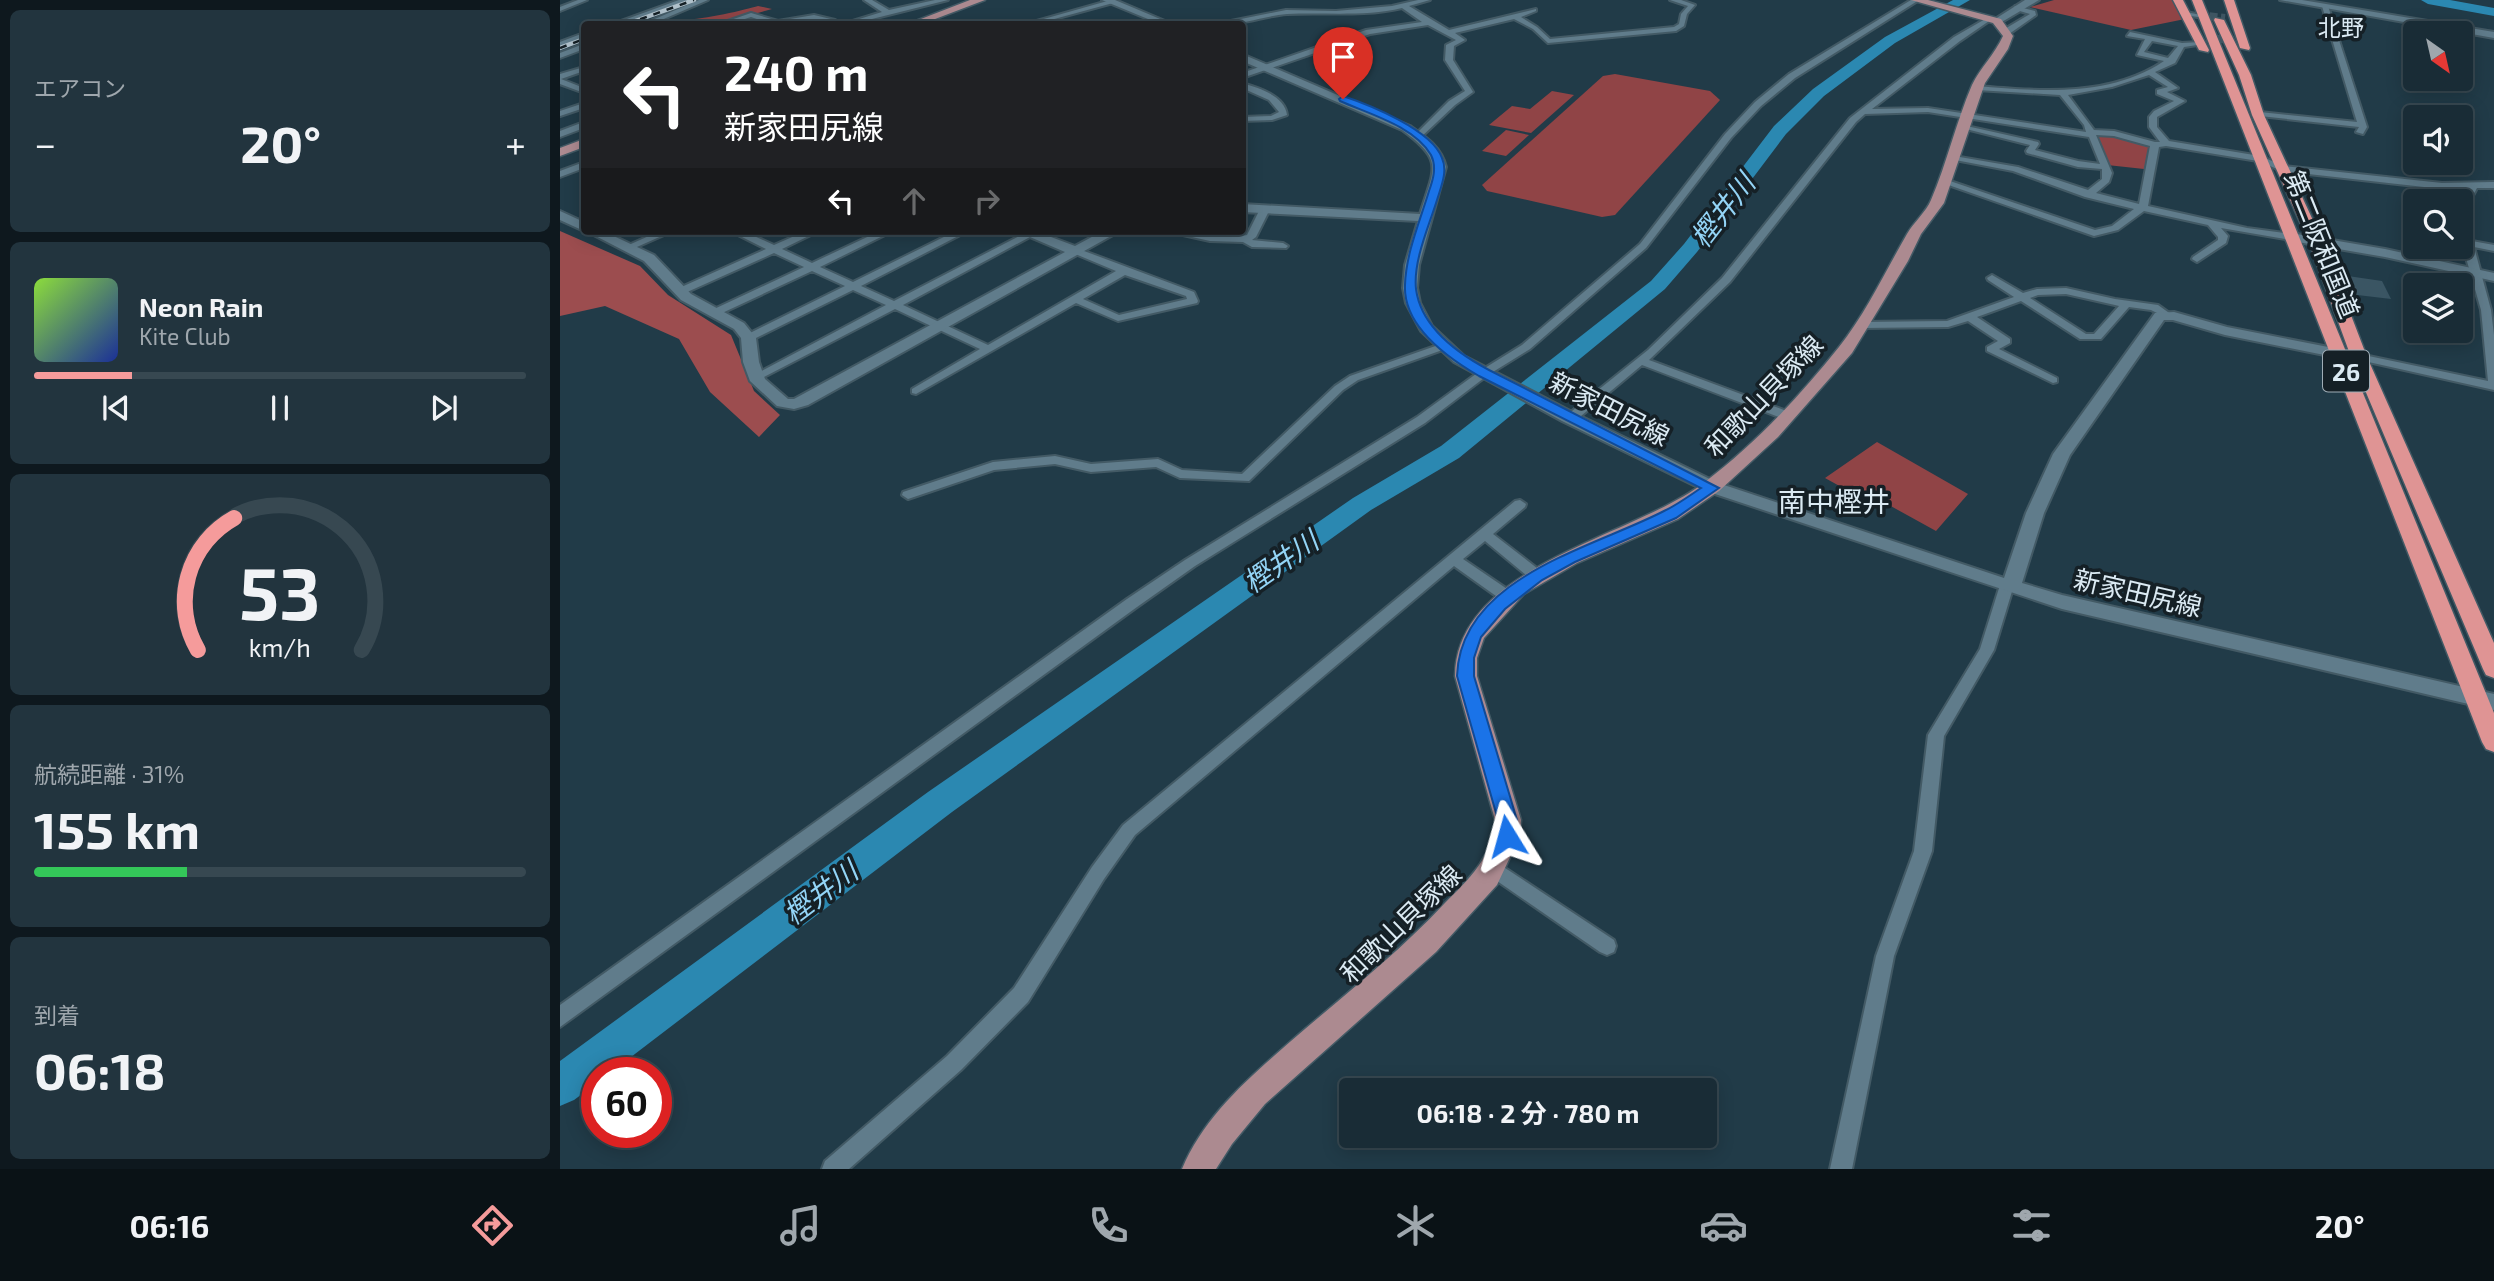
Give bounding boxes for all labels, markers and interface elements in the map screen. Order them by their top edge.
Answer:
district label: 北野 [2318,13,2364,41]
north arrow [2403,21,2473,91]
map controls [2403,21,2473,343]
pin [1313,27,1373,99]
icon: arrive [1324,38,1362,76]
text: 240 m [724,42,868,101]
icon: left [609,49,700,140]
text: エアコン [34,74,126,102]
button: sound [2403,105,2473,175]
text: 新家田尻線 [724,107,884,145]
text: 20° [240,111,321,173]
text: − [34,120,56,166]
text: + [505,120,526,166]
water label: 樫井川 [1683,164,1763,254]
street label: 第二阪和国道 [2279,166,2367,322]
icon: left [822,182,860,220]
icon: ahead [895,182,933,220]
icon: right [968,182,1006,220]
button: search [2403,189,2473,259]
button: layers [2403,273,2473,343]
text: Neon Rain [139,291,263,322]
text: Kite Club [139,322,231,350]
street label: 和歌山貝塚線 [1698,328,1828,462]
road number: 26 [2323,350,2369,392]
street label: 新家田尻線 [1545,365,1675,451]
icon: previous [97,389,135,427]
icon: pause [261,389,299,427]
icon: next [425,389,463,427]
district label: 南中樫井 [1778,484,1890,518]
water label: 樫井川 [1236,521,1327,599]
text: 53 [239,548,321,636]
street label: 新家田尻線 [2071,562,2205,622]
text: km/h [249,632,311,662]
text: 航続距離 · 31% [34,760,184,788]
text: 155 km [34,797,200,859]
position arrow [1470,799,1544,873]
water label: 樫井川 [776,851,866,931]
street label: 和歌山貝塚線 [1333,858,1467,988]
text: 到着 [34,1001,80,1029]
text: 06:18 [34,1038,166,1100]
speed limit sign: 60 [581,1057,672,1148]
text: 06:18 · 2 分 · 780 m [1417,1097,1639,1128]
icon: directions [468,1201,517,1250]
icon: music [776,1201,825,1250]
icon: phone [1084,1201,1133,1250]
icon: climate [1391,1201,1440,1250]
icon: car [1699,1201,1748,1250]
icon: filters [2007,1201,2056,1250]
text: 06:16 [129,1206,209,1244]
text: 20° [2315,1206,2365,1244]

